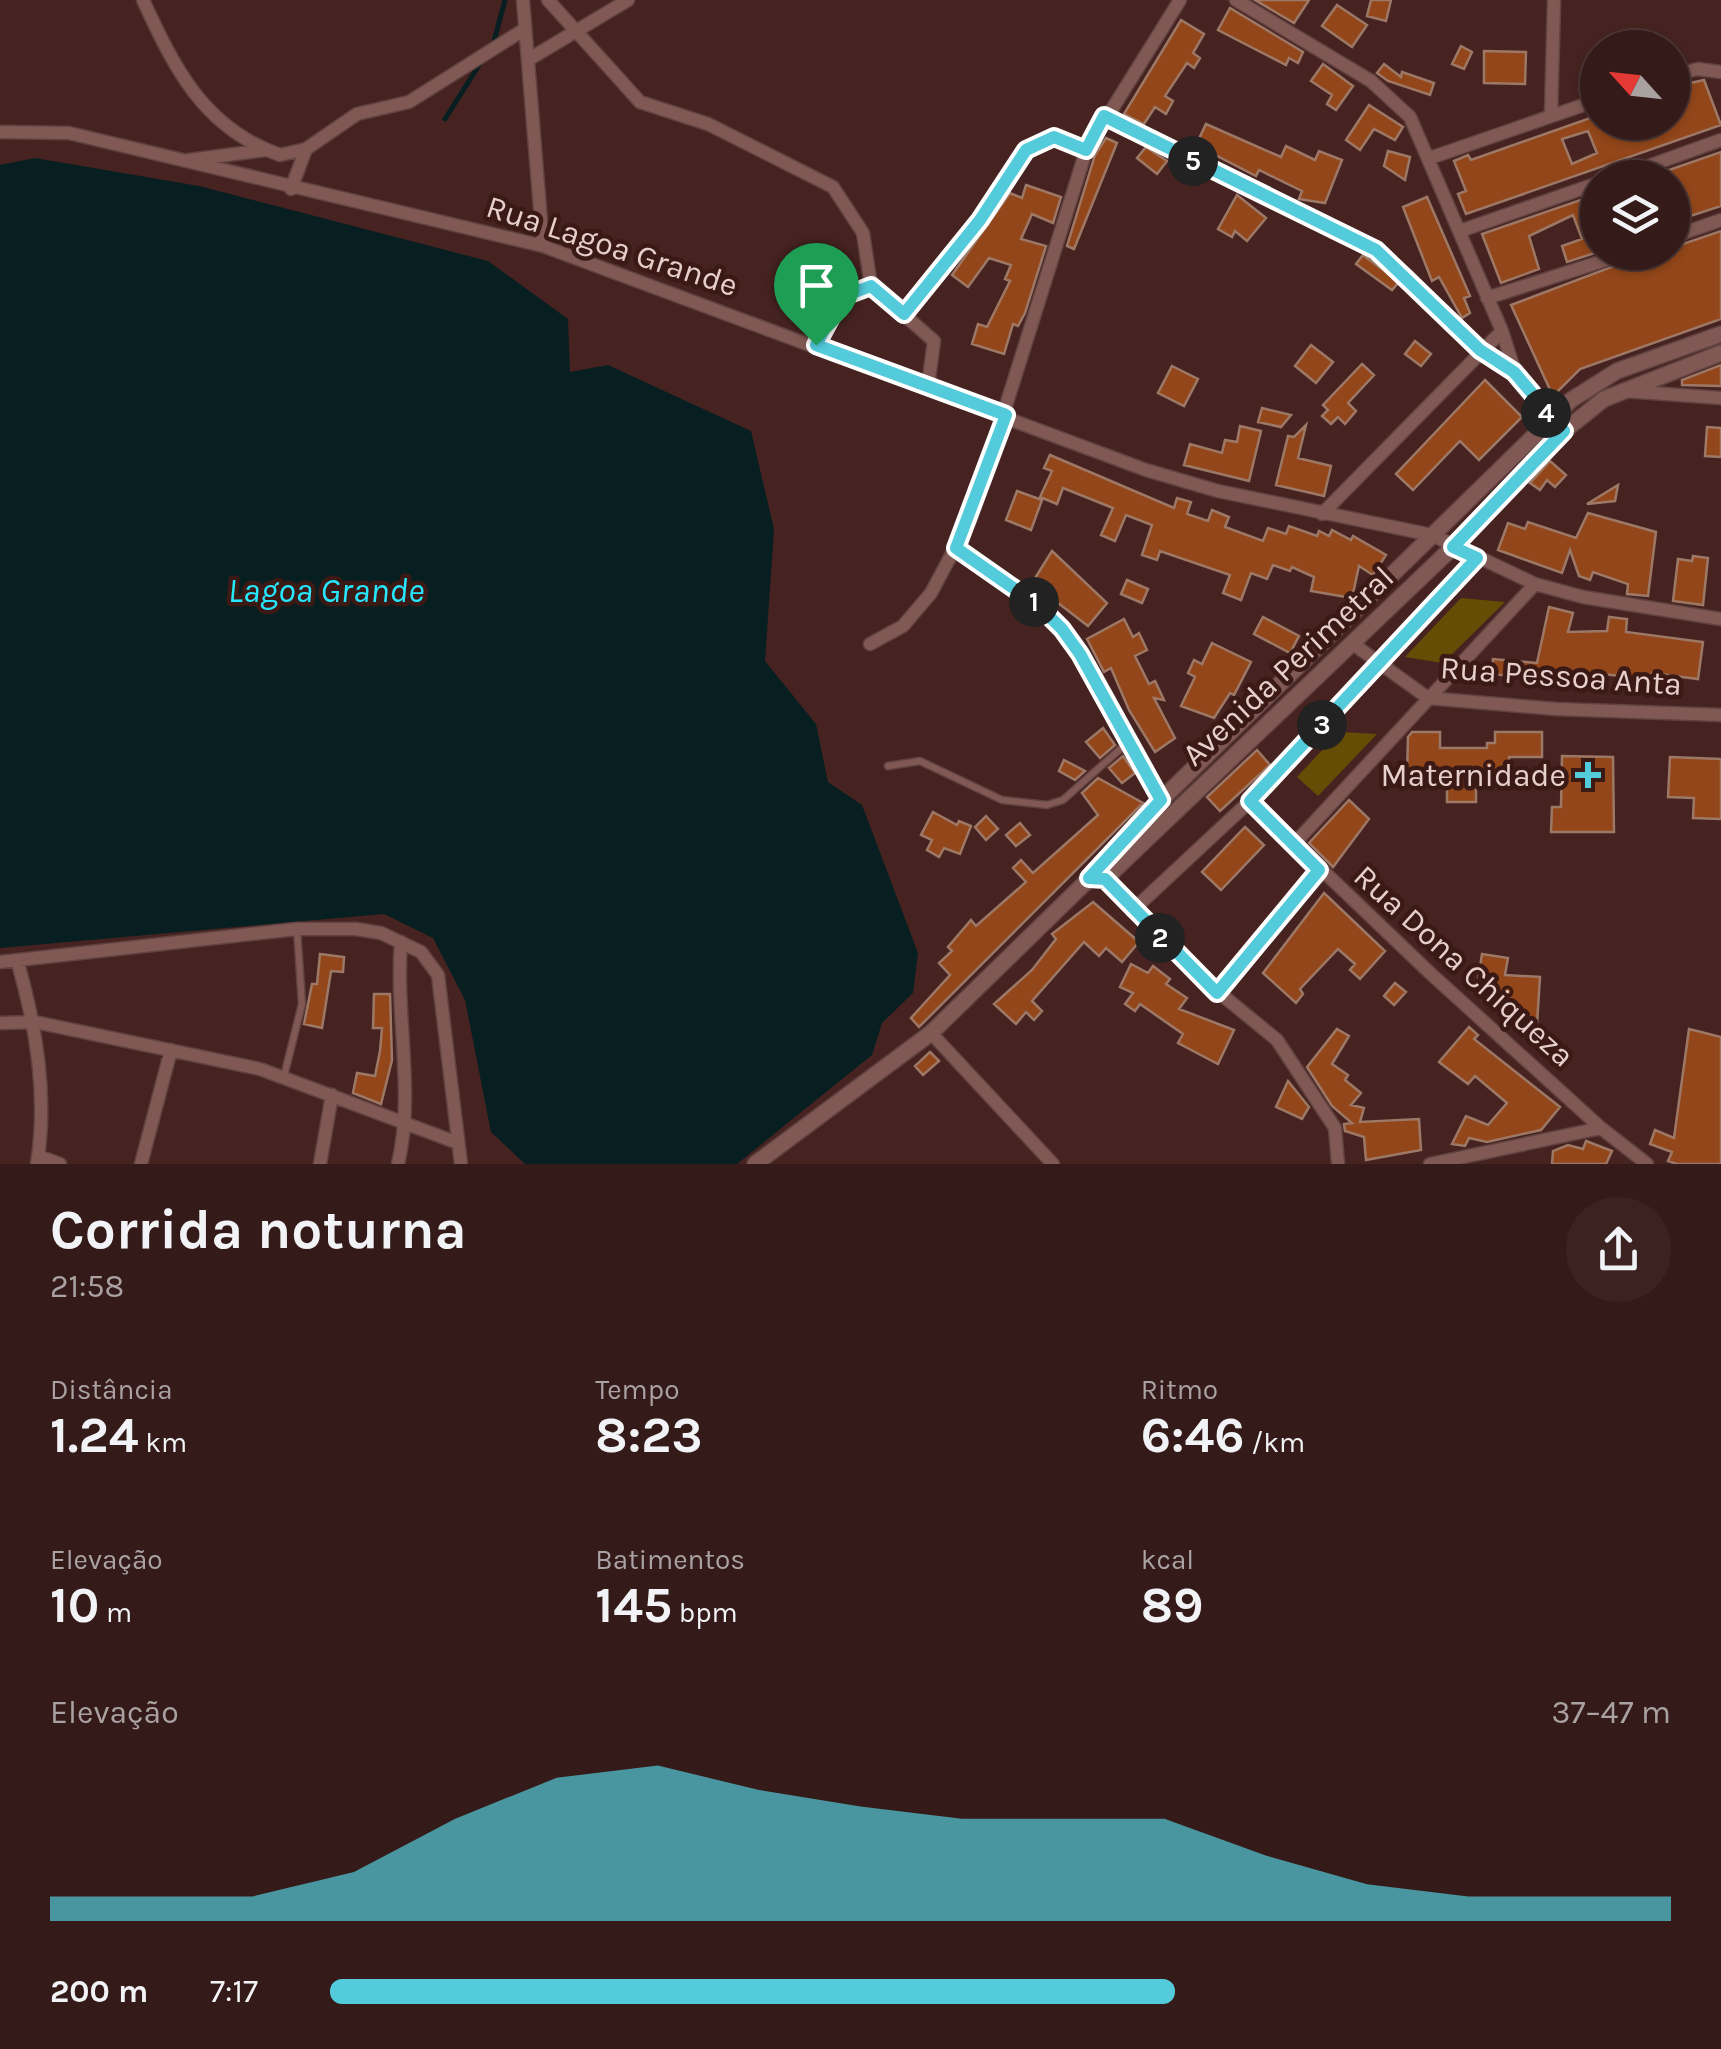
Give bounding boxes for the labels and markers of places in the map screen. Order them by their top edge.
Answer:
pin: 5 [1168,136,1218,186]
pin [774,243,859,346]
pin: 4 [1521,388,1571,438]
pin: 1 [1009,577,1059,627]
pin: 3 [1297,700,1347,750]
place label: Maternidade [1380,757,1566,794]
marker: Maternidade [1575,762,1601,788]
pin: 2 [1135,913,1185,963]

